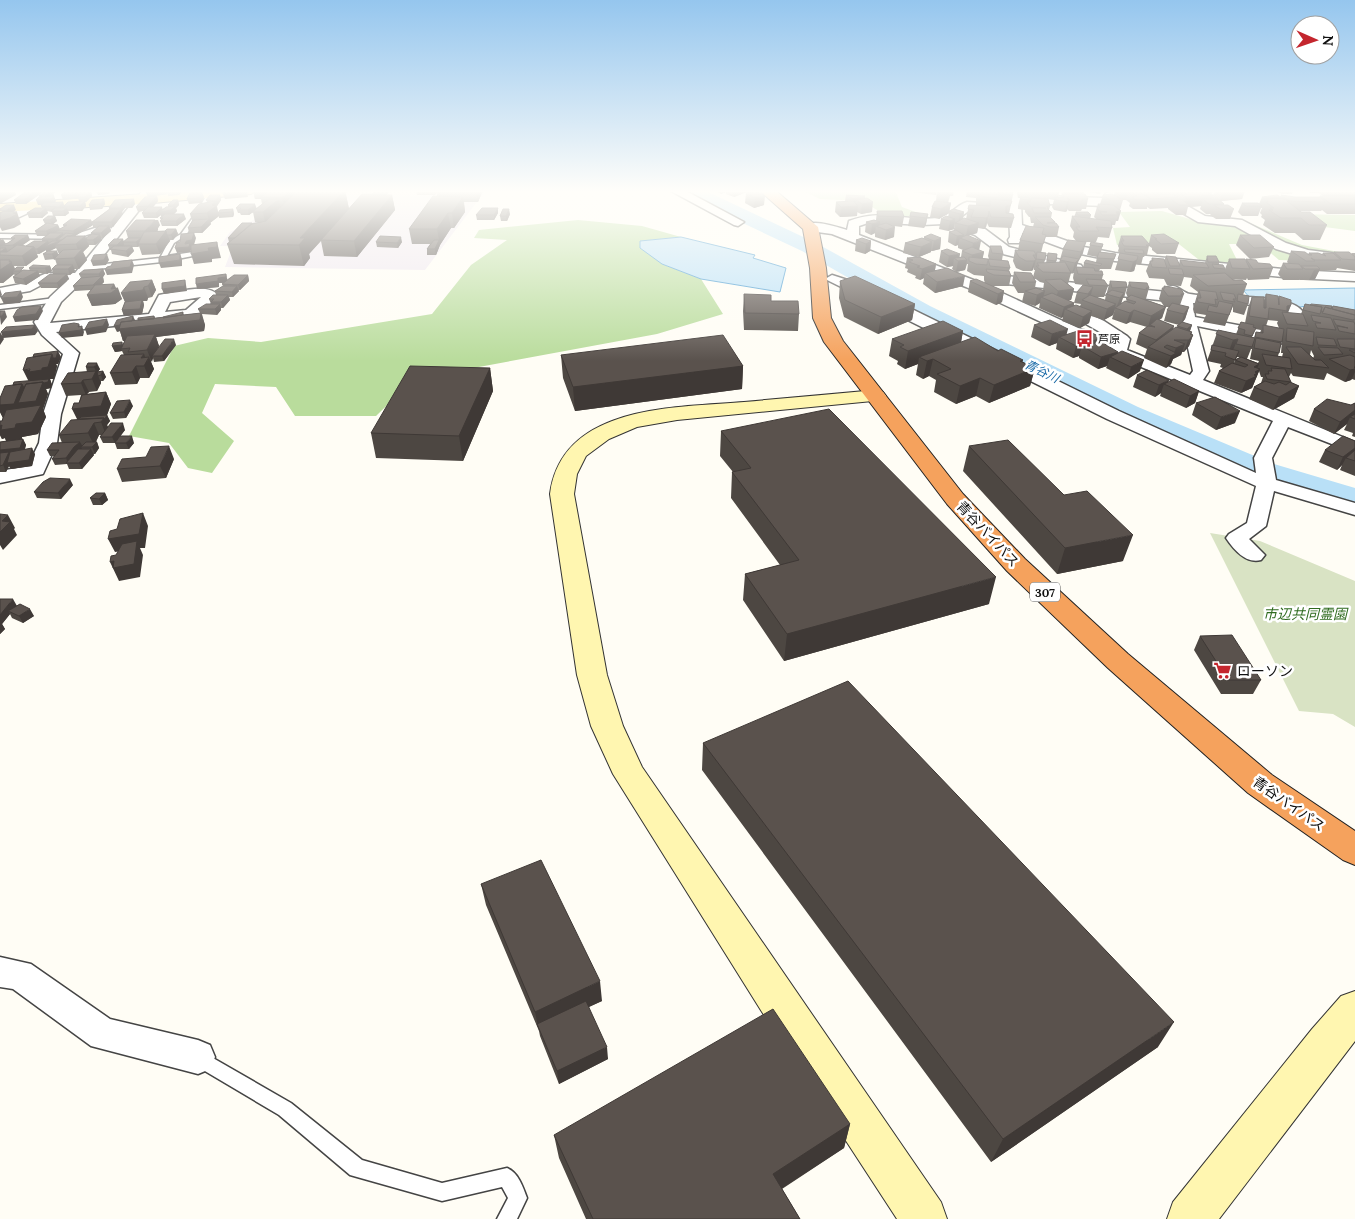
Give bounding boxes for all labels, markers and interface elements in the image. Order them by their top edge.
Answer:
north arrow [1290,15,1340,65]
text: N [1319,35,1337,46]
bus stop icon: 芦原 [1074,329,1094,349]
place label: 芦原 [1098,332,1120,346]
water label: 青谷川 [1023,356,1063,387]
street label: 青谷バイパス [953,497,1023,571]
road number: 307 [1030,582,1060,602]
park label: 市辺共同霊園 [1263,605,1349,623]
supermarket icon: ローソン [1213,661,1233,681]
place label: ローソン [1237,662,1293,680]
street label: 青谷バイパス [1250,773,1328,835]

